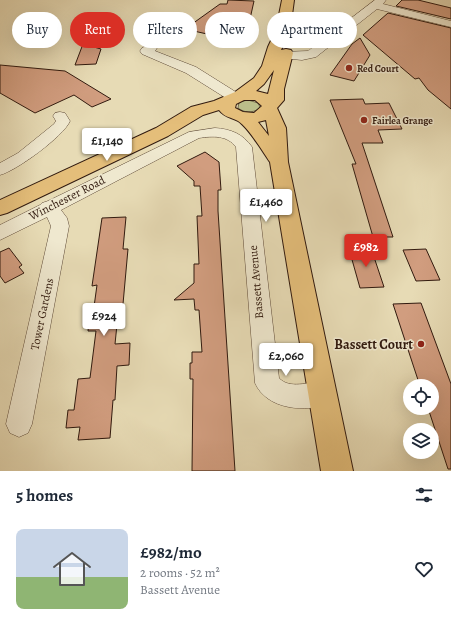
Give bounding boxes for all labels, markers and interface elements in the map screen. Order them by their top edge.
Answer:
chip: Buy [12,12,62,48]
chip: Rent [70,12,125,48]
chip: Filters [133,12,197,48]
chip: New [205,12,259,48]
chip: Apartment [267,12,357,48]
place label: Red Court [357,62,400,75]
marker: Red Court [344,63,354,73]
place label: Fairlea Grange [372,114,433,127]
marker: Fairlea Grange [359,115,369,125]
pin: £1,140 [74,128,140,162]
text: £1,140 [91,132,123,149]
street label: Winchester Road [25,172,108,225]
pin: £1,460 [233,189,299,223]
text: £1,460 [249,193,283,210]
pin: £982 [342,234,390,268]
text: £982 [353,238,379,255]
street label: Bassett Avenue [245,245,267,319]
street label: Tower Gardens [27,276,57,352]
pin: £924 [80,303,128,337]
text: £924 [91,307,117,324]
place label: Bassett Court [334,335,413,354]
marker: Bassett Court [416,339,426,349]
pin: £2,060 [253,343,319,377]
text: £2,060 [268,347,304,364]
map controls [403,379,439,459]
button: locate [403,379,439,415]
button: layers [403,423,439,459]
text: 5 homes [16,484,73,507]
icon: filters [413,484,435,506]
text: £982/mo [140,541,202,564]
icon: home [48,545,96,593]
icon: heart [413,558,435,580]
text: 2 rooms · 52 m² [140,564,220,581]
text: Bassett Avenue [140,581,220,598]

